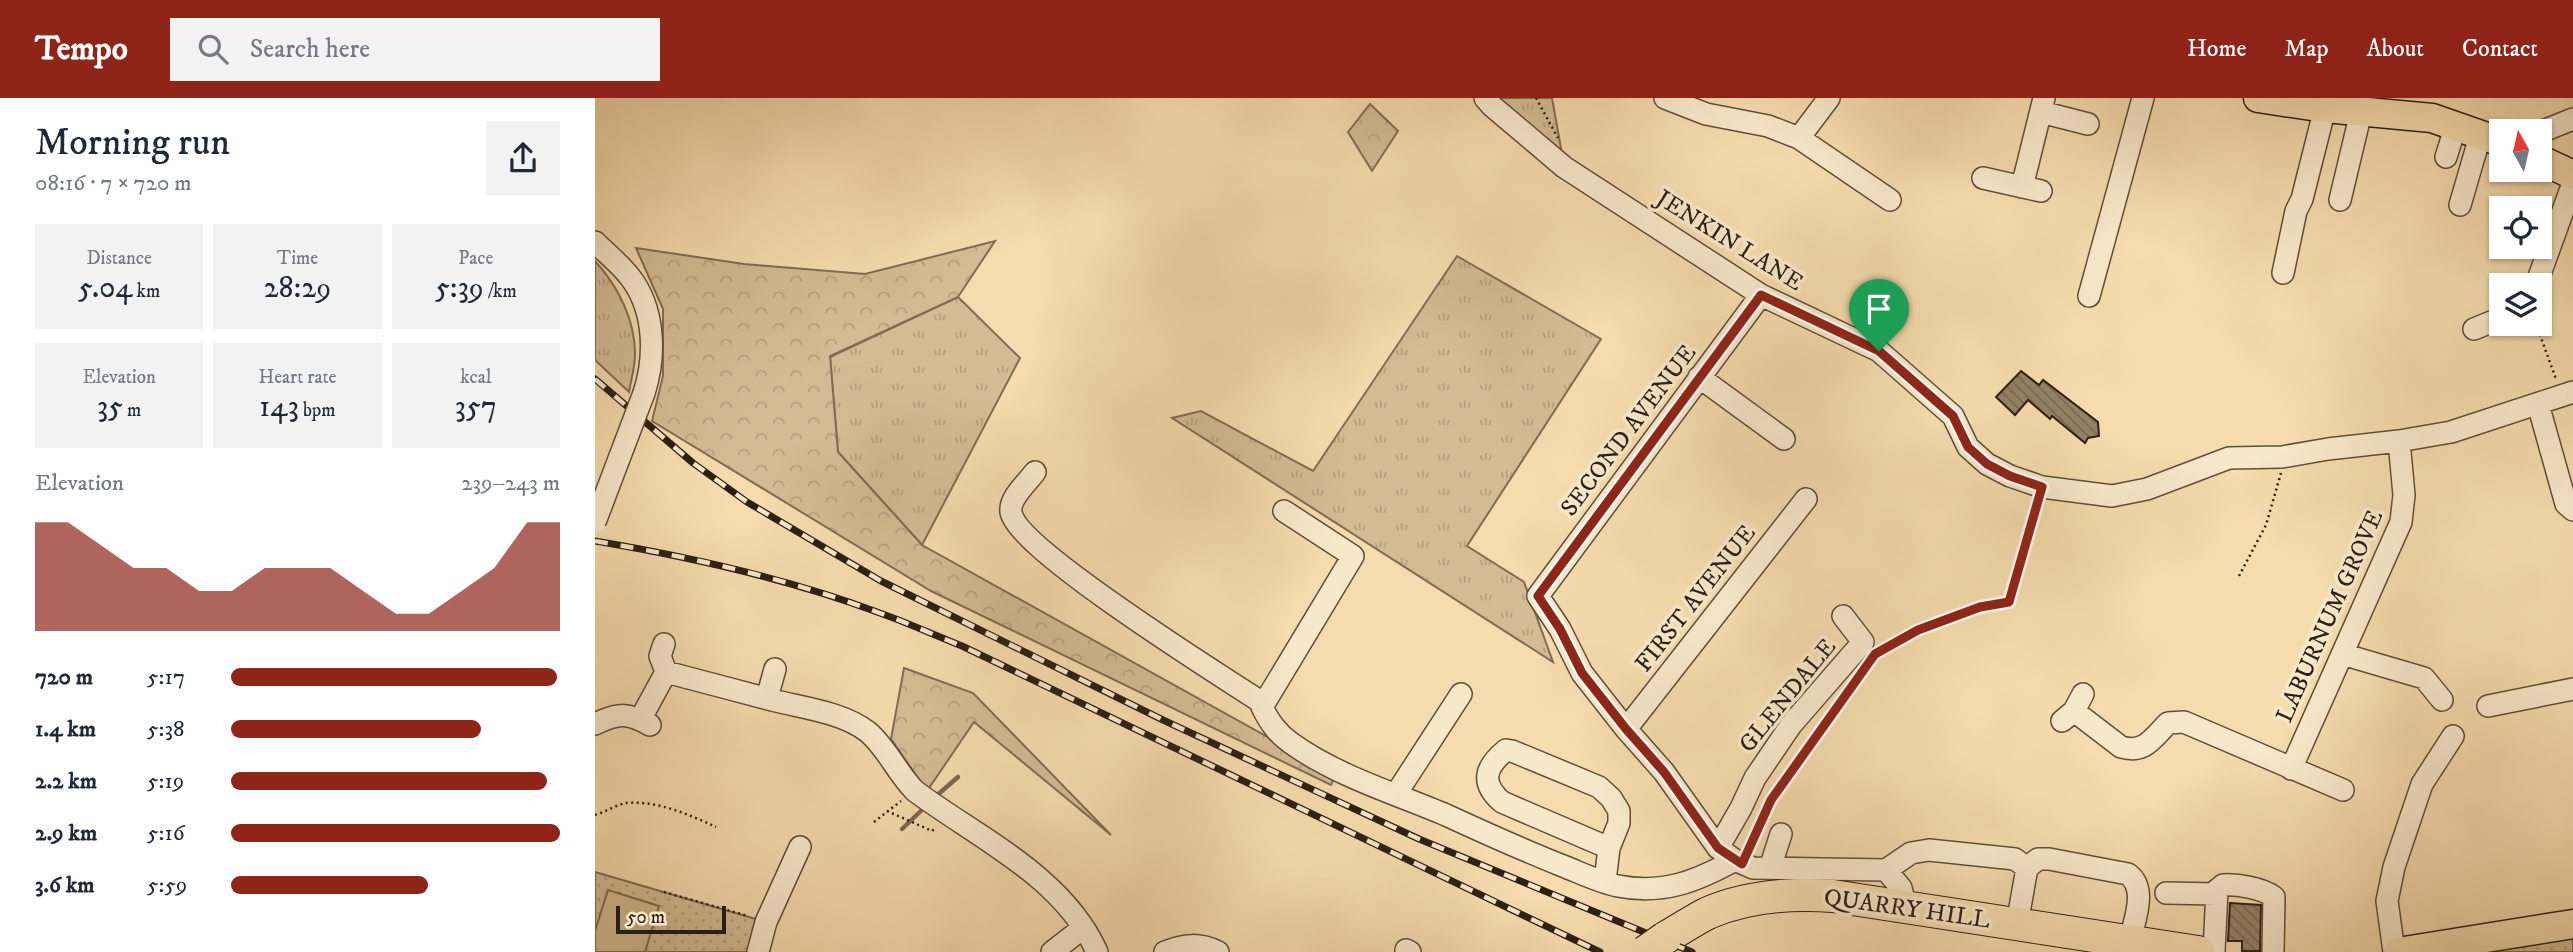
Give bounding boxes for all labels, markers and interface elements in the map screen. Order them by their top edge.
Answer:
search box [170,18,660,81]
text: Tempo [35,29,128,70]
icon: search [194,30,232,68]
text: Search here [250,33,370,66]
text: Home [2187,34,2246,64]
text: Map [2284,34,2329,64]
text: About [2367,34,2424,64]
text: Contact [2462,34,2538,64]
text: Morning run [35,119,230,167]
north arrow [2489,119,2551,182]
map controls [2489,119,2552,336]
button: share [486,121,560,195]
text: 08:16 · 7 × 720 m [35,169,192,198]
street label: JENKIN LANE [1649,183,1808,298]
button: locate [2489,196,2552,259]
text: Distance [86,247,152,270]
text: Time [277,247,318,270]
text: Pace [458,247,493,270]
text: 5.04 [78,270,132,307]
text: 28:29 [264,270,331,307]
text: 5:39 [435,270,484,307]
button: layers [2489,273,2552,336]
pin [1849,279,1909,351]
text: km [132,280,160,303]
text: /km [484,280,517,303]
icon: arrive [1860,290,1898,328]
street label: SECOND AVENUE [1555,339,1703,522]
text: Elevation [82,366,156,389]
text: Heart rate [259,366,336,389]
text: kcal [460,366,491,389]
text: 35 [97,389,123,426]
text: 143 [259,389,299,426]
text: 357 [455,389,497,426]
text: m [123,399,141,422]
text: bpm [299,399,336,422]
text: Elevation [35,469,124,498]
text: 239–243 m [461,469,560,498]
street label: LABURNUM GROVE [2270,506,2390,727]
street label: FIRST AVENUE [1629,519,1763,678]
street label: GLENDALE [1733,633,1843,759]
text: 720 m [35,663,93,692]
text: 5:17 [147,663,185,692]
text: 1.4 km [35,715,96,744]
text: 5:38 [147,715,185,744]
text: 2.2 km [35,767,97,796]
text: 5:19 [147,767,184,796]
text: 2.9 km [35,819,97,848]
text: 5:16 [147,819,185,848]
text: 3.6 km [35,871,95,900]
text: 5:59 [147,871,187,900]
street label: QUARRY HILL [1822,882,1992,936]
scale bar [616,903,726,935]
text: 50 m [627,906,665,929]

